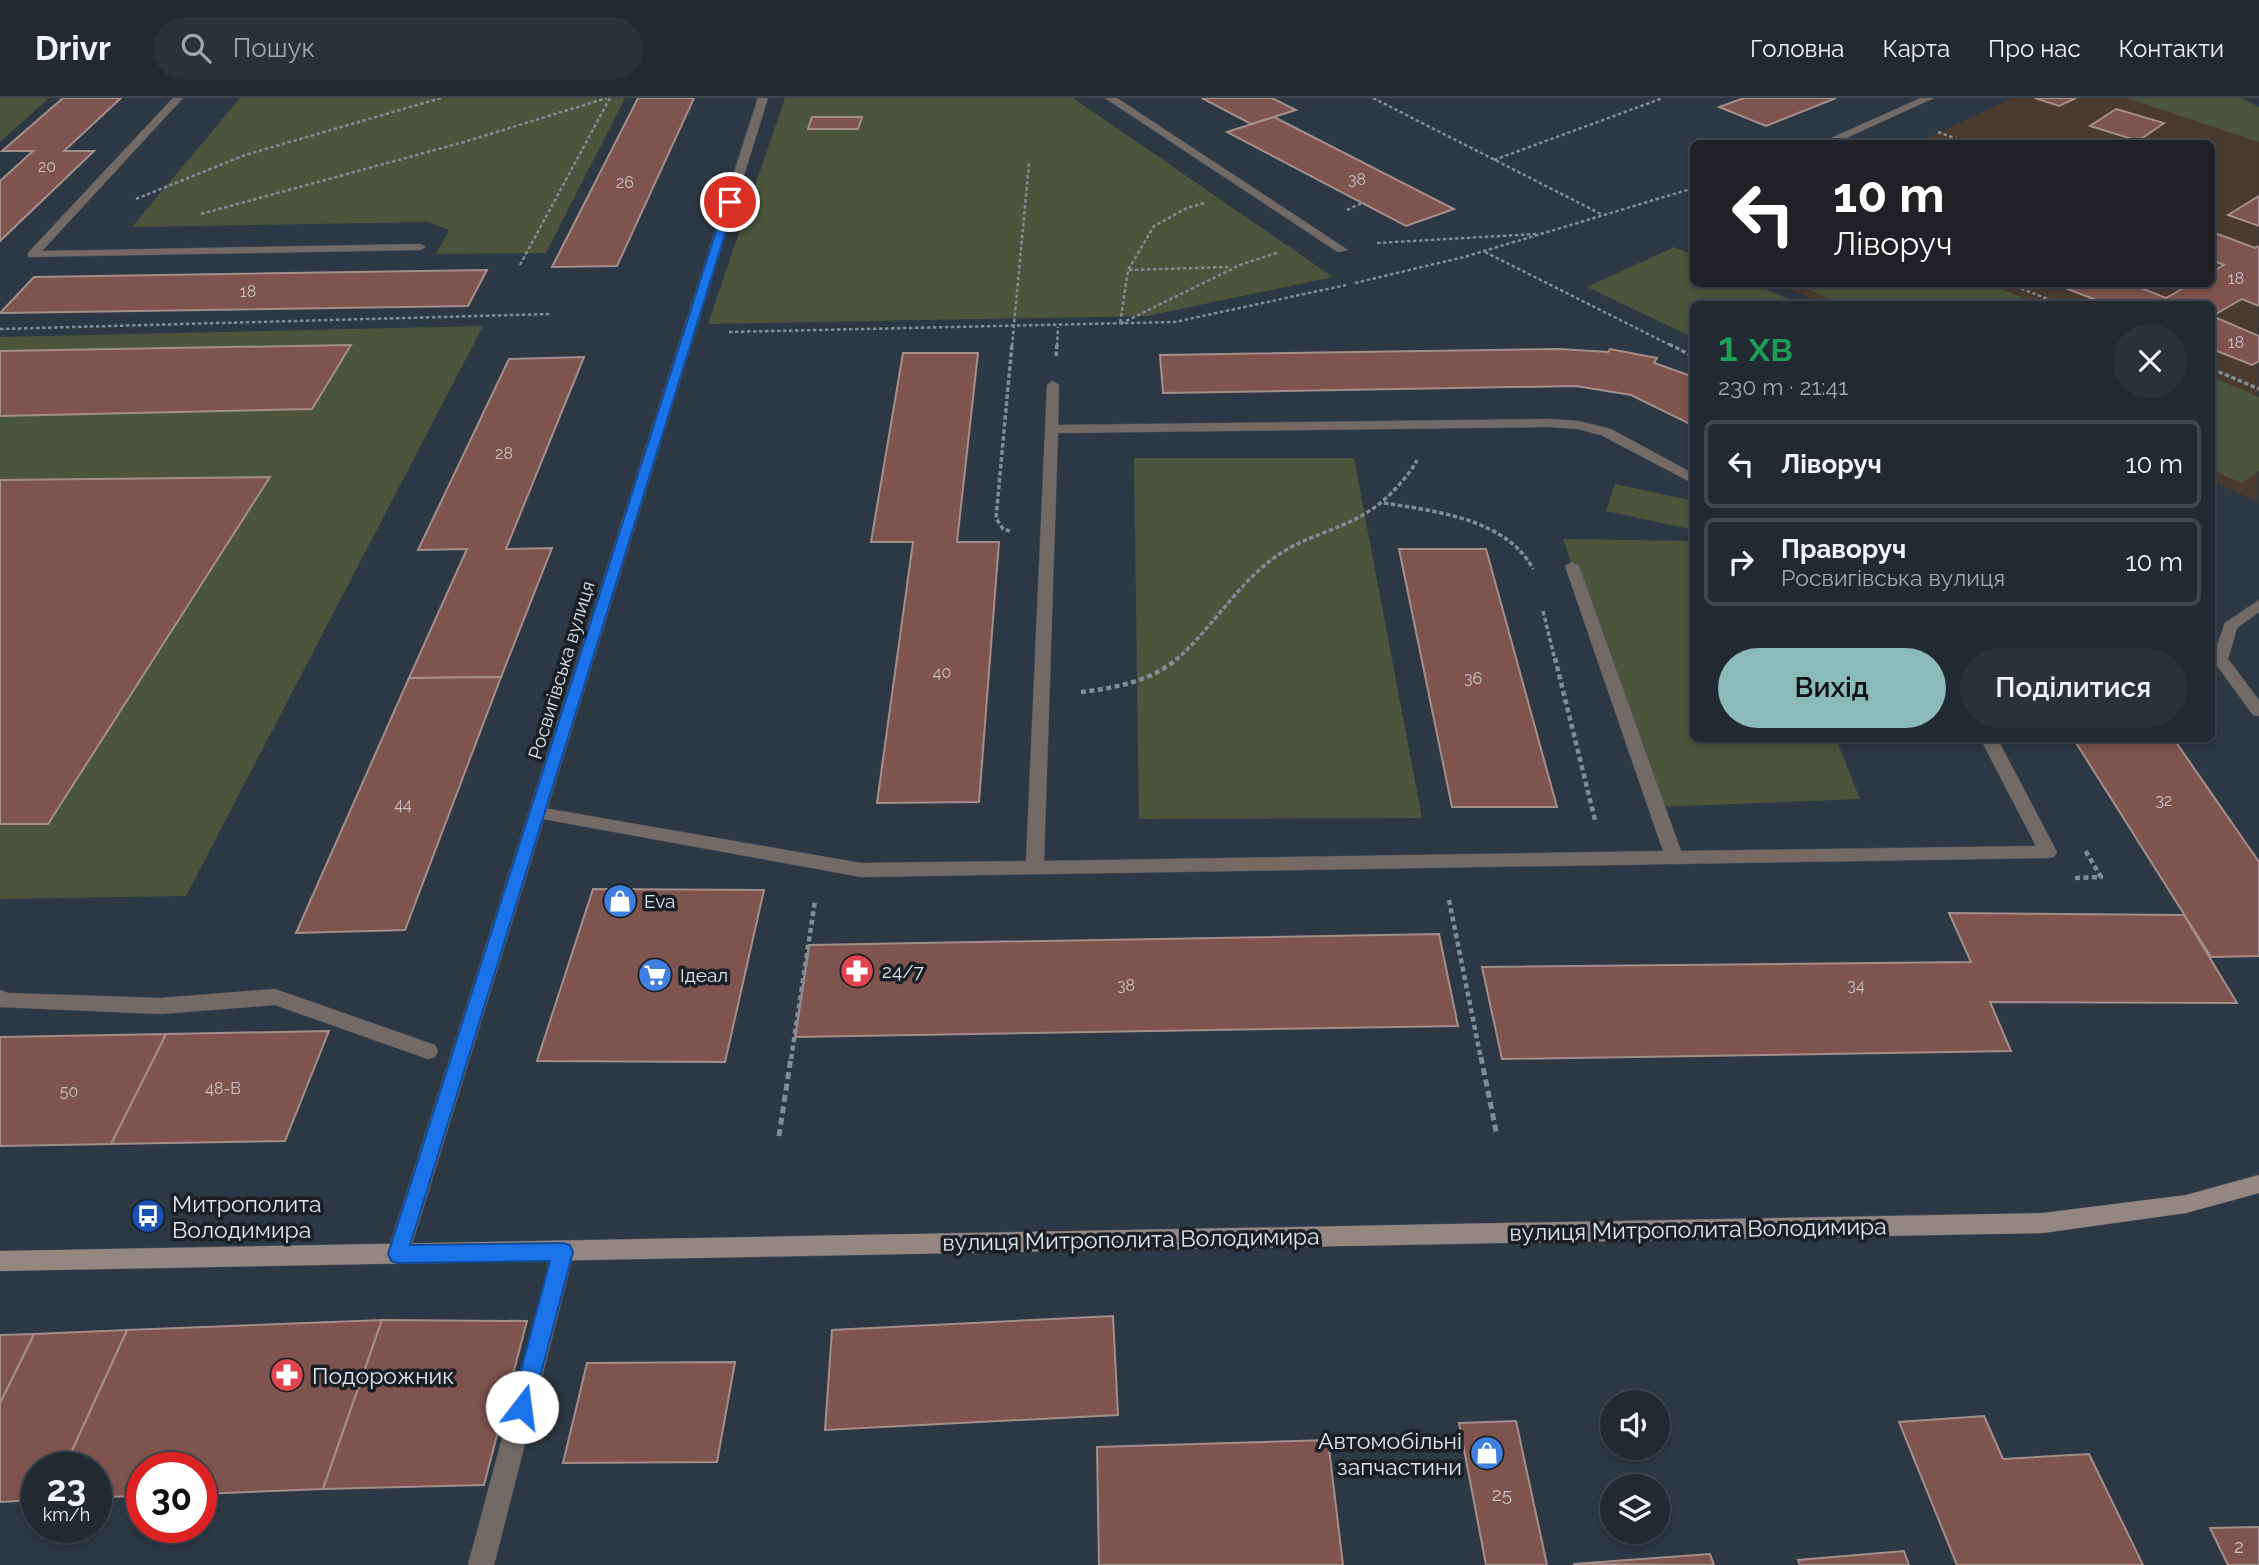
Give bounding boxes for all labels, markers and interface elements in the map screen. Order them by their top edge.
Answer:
search box [153,17,643,80]
text: Drivr [35,29,111,68]
icon: search [177,29,215,67]
text: Пошук [233,33,315,63]
text: Головна [1750,34,1844,63]
text: Карта [1882,34,1950,63]
text: Про нас [1988,34,2081,63]
text: Контакти [2119,34,2224,63]
house number: 20 [38,157,56,176]
text: 10 m [1833,166,1945,223]
icon: left [1718,168,1809,259]
house number: 38 [1348,170,1366,189]
pin [700,172,760,232]
house number: 26 [616,173,634,192]
icon: arrive [711,183,749,221]
text: Ліворуч [1833,225,1952,262]
house number: 18 [2228,269,2244,288]
house number: 18 [240,282,256,301]
text: 1 хв [1718,322,1793,371]
button: close [2113,324,2187,398]
house number: 18 [2228,333,2244,352]
text: 230 m · 21:41 [1718,373,1848,400]
house number: 28 [495,444,513,463]
icon: left [1722,445,1760,483]
text: Ліворуч [1781,449,1882,479]
text: 10 m [2125,449,2183,479]
text: Праворуч [1781,534,1906,564]
icon: right [1722,543,1760,581]
text: 10 m [2125,547,2183,577]
text: Росвигівська вулиця [1781,564,2005,591]
street label: Росвигівська вулиця [523,578,599,762]
button: Вихід [1718,648,1946,728]
button: Поділитися [1960,648,2187,728]
house number: 40 [933,663,951,682]
house number: 36 [1464,669,1482,688]
house number: 32 [2156,791,2172,810]
house number: 44 [394,795,412,814]
shop icon: Eva [601,882,639,920]
place label: Eva [644,890,675,912]
pharmacy icon: 24/7 [838,952,876,990]
supermarket icon: Ідеал [636,956,674,994]
place label: 24/7 [882,960,924,982]
place label: Ідеал [680,964,728,986]
house number: 38 [1117,976,1135,995]
house number: 34 [1847,976,1865,995]
house number: 48-В [205,1079,241,1098]
house number: 50 [60,1082,78,1101]
place label: Митрополита Володимира [172,1190,322,1243]
bus stop icon: Митрополита Володимира [129,1197,167,1235]
street label: вулиця Митрополита Володимира [1509,1212,1887,1246]
street label: вулиця Митрополита Володимира [942,1222,1320,1256]
pharmacy icon: Подорожник [268,1356,306,1394]
place label: Подорожник [312,1362,454,1389]
position arrow [485,1370,559,1444]
map controls [1600,1390,1670,1544]
button: sound [1600,1390,1670,1460]
place label: Автомобільні запчастини [1318,1427,1462,1480]
shop icon: Автомобільні запчастини [1468,1434,1506,1472]
speed limit sign: 30 [126,1452,217,1543]
text: 23 [47,1468,86,1509]
button: layers [1600,1474,1670,1544]
house number: 25 [1492,1483,1512,1505]
text: km/h [43,1504,90,1525]
house number: 2 [2234,1535,2244,1557]

